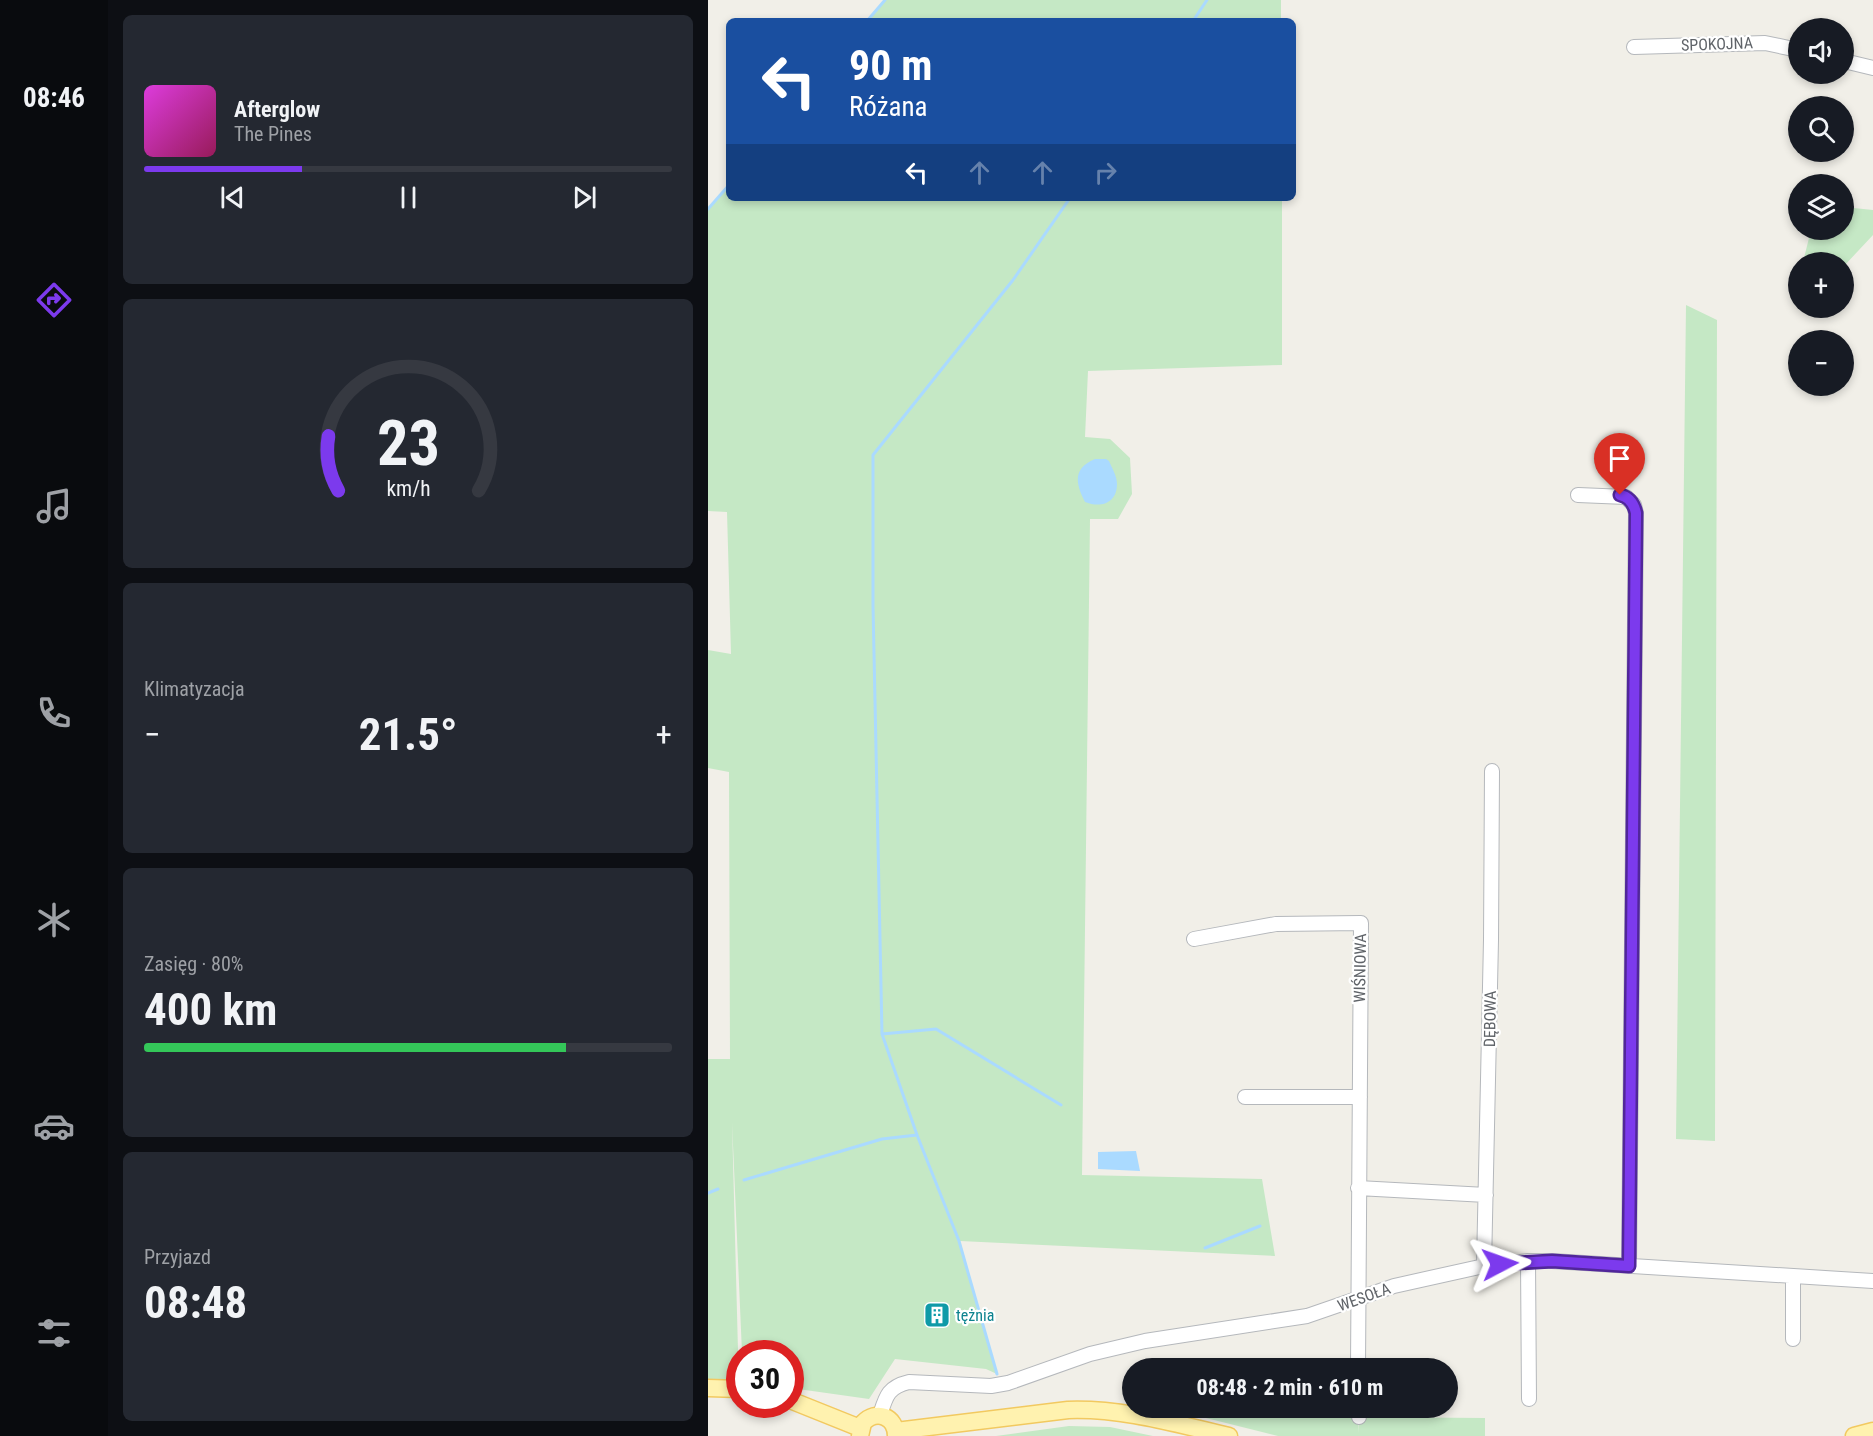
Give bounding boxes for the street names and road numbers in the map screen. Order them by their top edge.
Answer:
street label: SPOKOJNA [1681,33,1753,55]
street label: WIŚNIOWA [1350,933,1370,1003]
street label: DĘBOWA [1480,991,1500,1047]
street label: WESOŁA [1335,1279,1393,1315]

